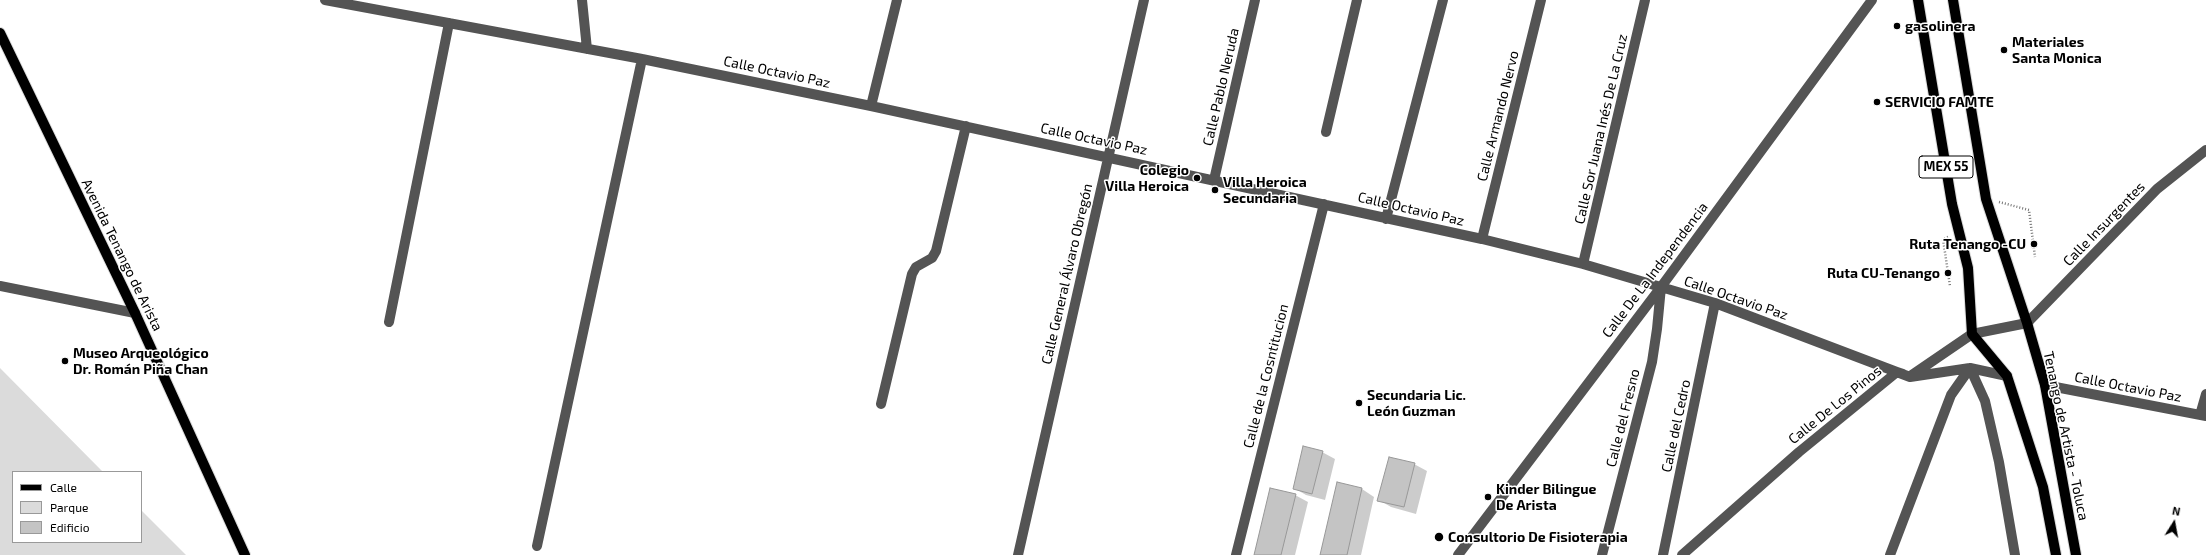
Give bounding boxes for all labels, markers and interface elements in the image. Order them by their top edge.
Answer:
place label: gasolinera [1905,18,1975,34]
marker: gasolinera [1892,21,1902,31]
street label: Calle Pablo Neruda [1199,26,1243,148]
street label: Calle Sor Juana Inés De La Cruz [1571,32,1631,226]
place label: Materiales Santa Monica [2012,34,2102,66]
marker: Materiales Santa Monica [1999,45,2009,55]
street label: Calle Armando Nervo [1474,49,1522,183]
street label: Calle Octavio Paz [722,52,832,92]
place label: SERVICIO FAMTE [1885,94,1994,110]
marker: SERVICIO FAMTE [1872,97,1882,107]
street label: Calle Octavio Paz [1039,119,1149,159]
road number: MEX 55 [1919,156,1973,178]
place label: Colegio Villa Heroica [1105,162,1189,194]
marker: Colegio Villa Heroica [1192,173,1202,183]
place label: Villa Heroica Secundaria [1223,174,1307,206]
street label: Avenida Tenango de Arista [78,176,166,334]
street label: Calle Insurgentes [2060,178,2148,270]
street label: Calle General Álvaro Obregón [1038,182,1096,366]
marker: Villa Heroica Secundaria [1210,185,1220,195]
street label: Calle Octavio Paz [1356,189,1466,229]
street label: Calle De La Independencia [1599,199,1711,341]
place label: Ruta Tenango -CU [1909,236,2026,252]
marker: Ruta Tenango -CU [2029,239,2039,249]
place label: Ruta CU-Tenango [1827,265,1940,281]
marker: Ruta CU-Tenango [1943,268,1953,278]
street label: Calle Octavio Paz [1682,272,1790,324]
street label: Calle de la Cosntitucion [1240,302,1292,450]
place label: Museo Arqueológico Dr. Román Piña Chan [73,345,209,378]
street label: Tenango de Artista - Toluca [2040,350,2092,522]
marker: Museo Arqueológico Dr. Román Piña Chan [60,356,70,366]
street label: Calle De Los Pinos [1785,362,1885,448]
street label: Calle del Fresno [1603,367,1643,469]
street label: Calle Octavio Paz [2073,368,2183,406]
street label: Calle del Cedro [1658,378,1694,474]
place label: Secundaria Lic. León Guzman [1367,387,1466,420]
marker: Secundaria Lic. León Guzman [1354,398,1364,408]
legend [12,471,142,543]
text: Calle [50,480,77,494]
place label: Kinder Bilingue De Arista [1496,481,1596,514]
marker: Kinder Bilingue De Arista [1483,492,1493,502]
text: Parque [50,500,88,514]
north arrow [2154,503,2194,543]
text: N [2171,504,2182,518]
text: Edificio [50,520,90,534]
place label: Consultorio De Fisioterapia [1448,529,1628,545]
marker: Consultorio De Fisioterapia [1433,531,1445,543]

